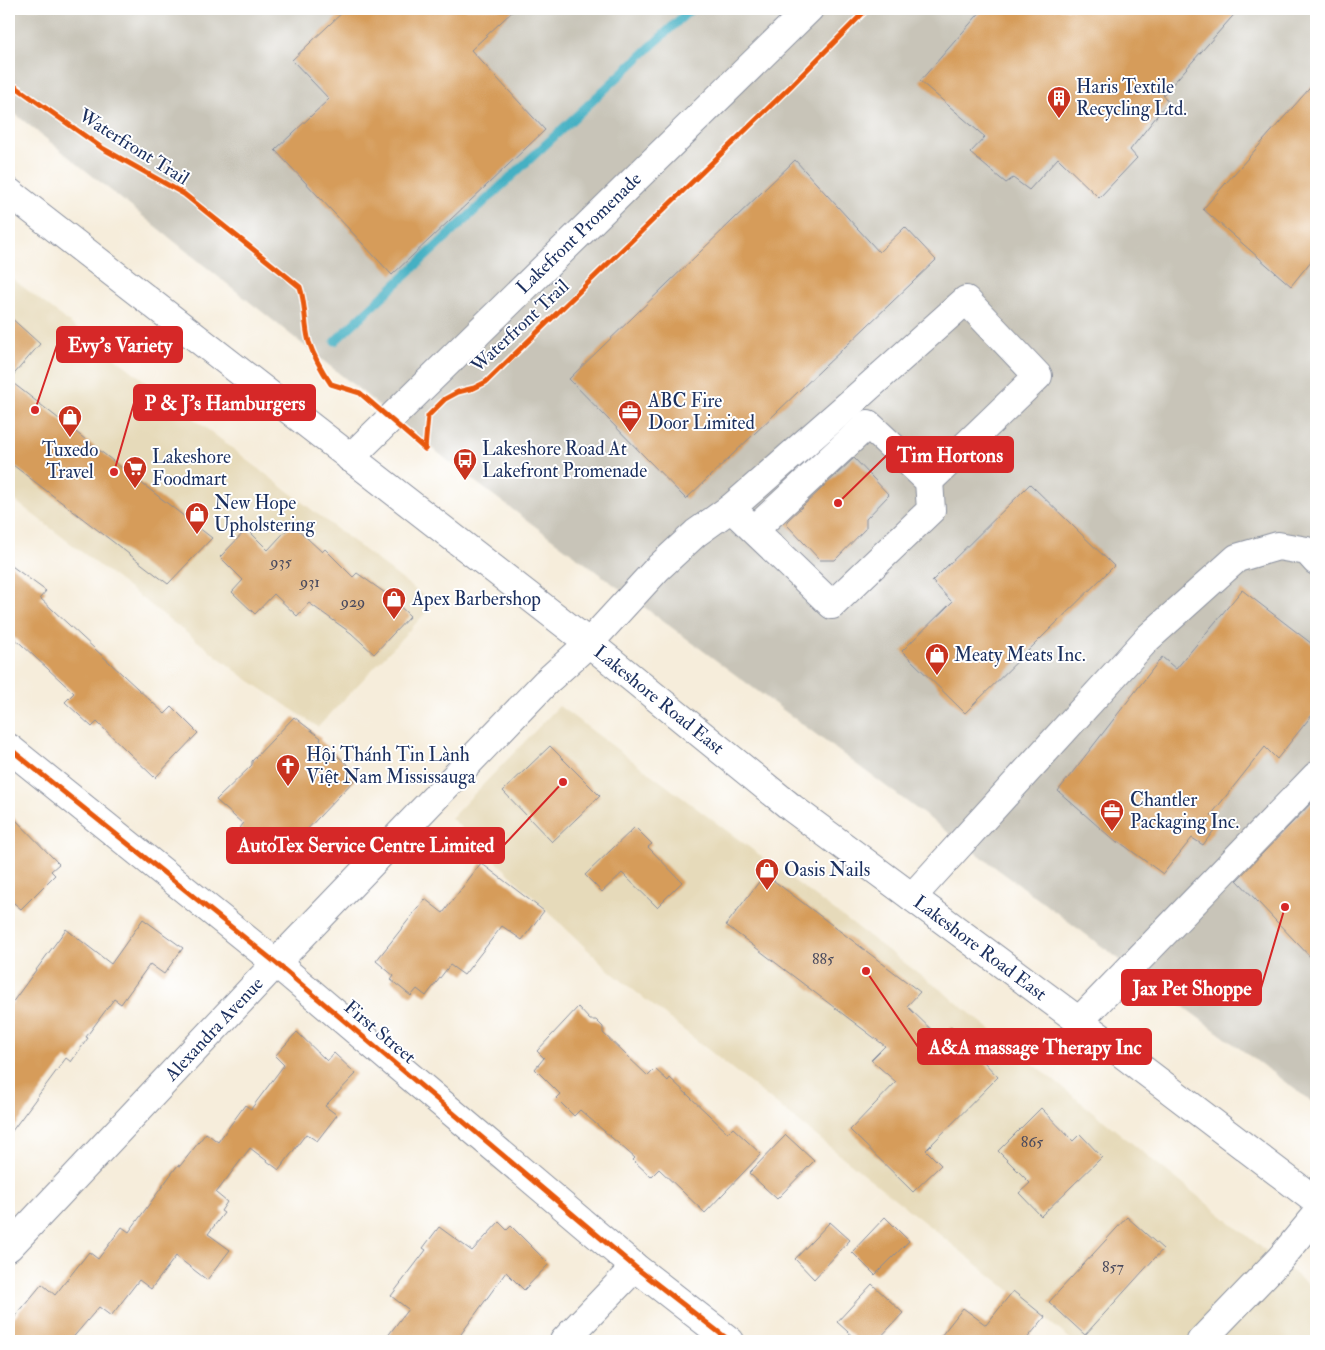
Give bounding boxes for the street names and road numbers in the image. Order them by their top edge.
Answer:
street label: Waterfront Trail [73,103,194,191]
street label: Lakefront Promenade [511,167,647,299]
street label: Waterfront Trail [465,274,574,378]
street label: Lakeshore Road East [589,640,729,760]
street label: Lakeshore Road East [909,890,1051,1006]
street label: Alexandra Avenue [159,972,269,1087]
street label: First Street [339,995,421,1069]

